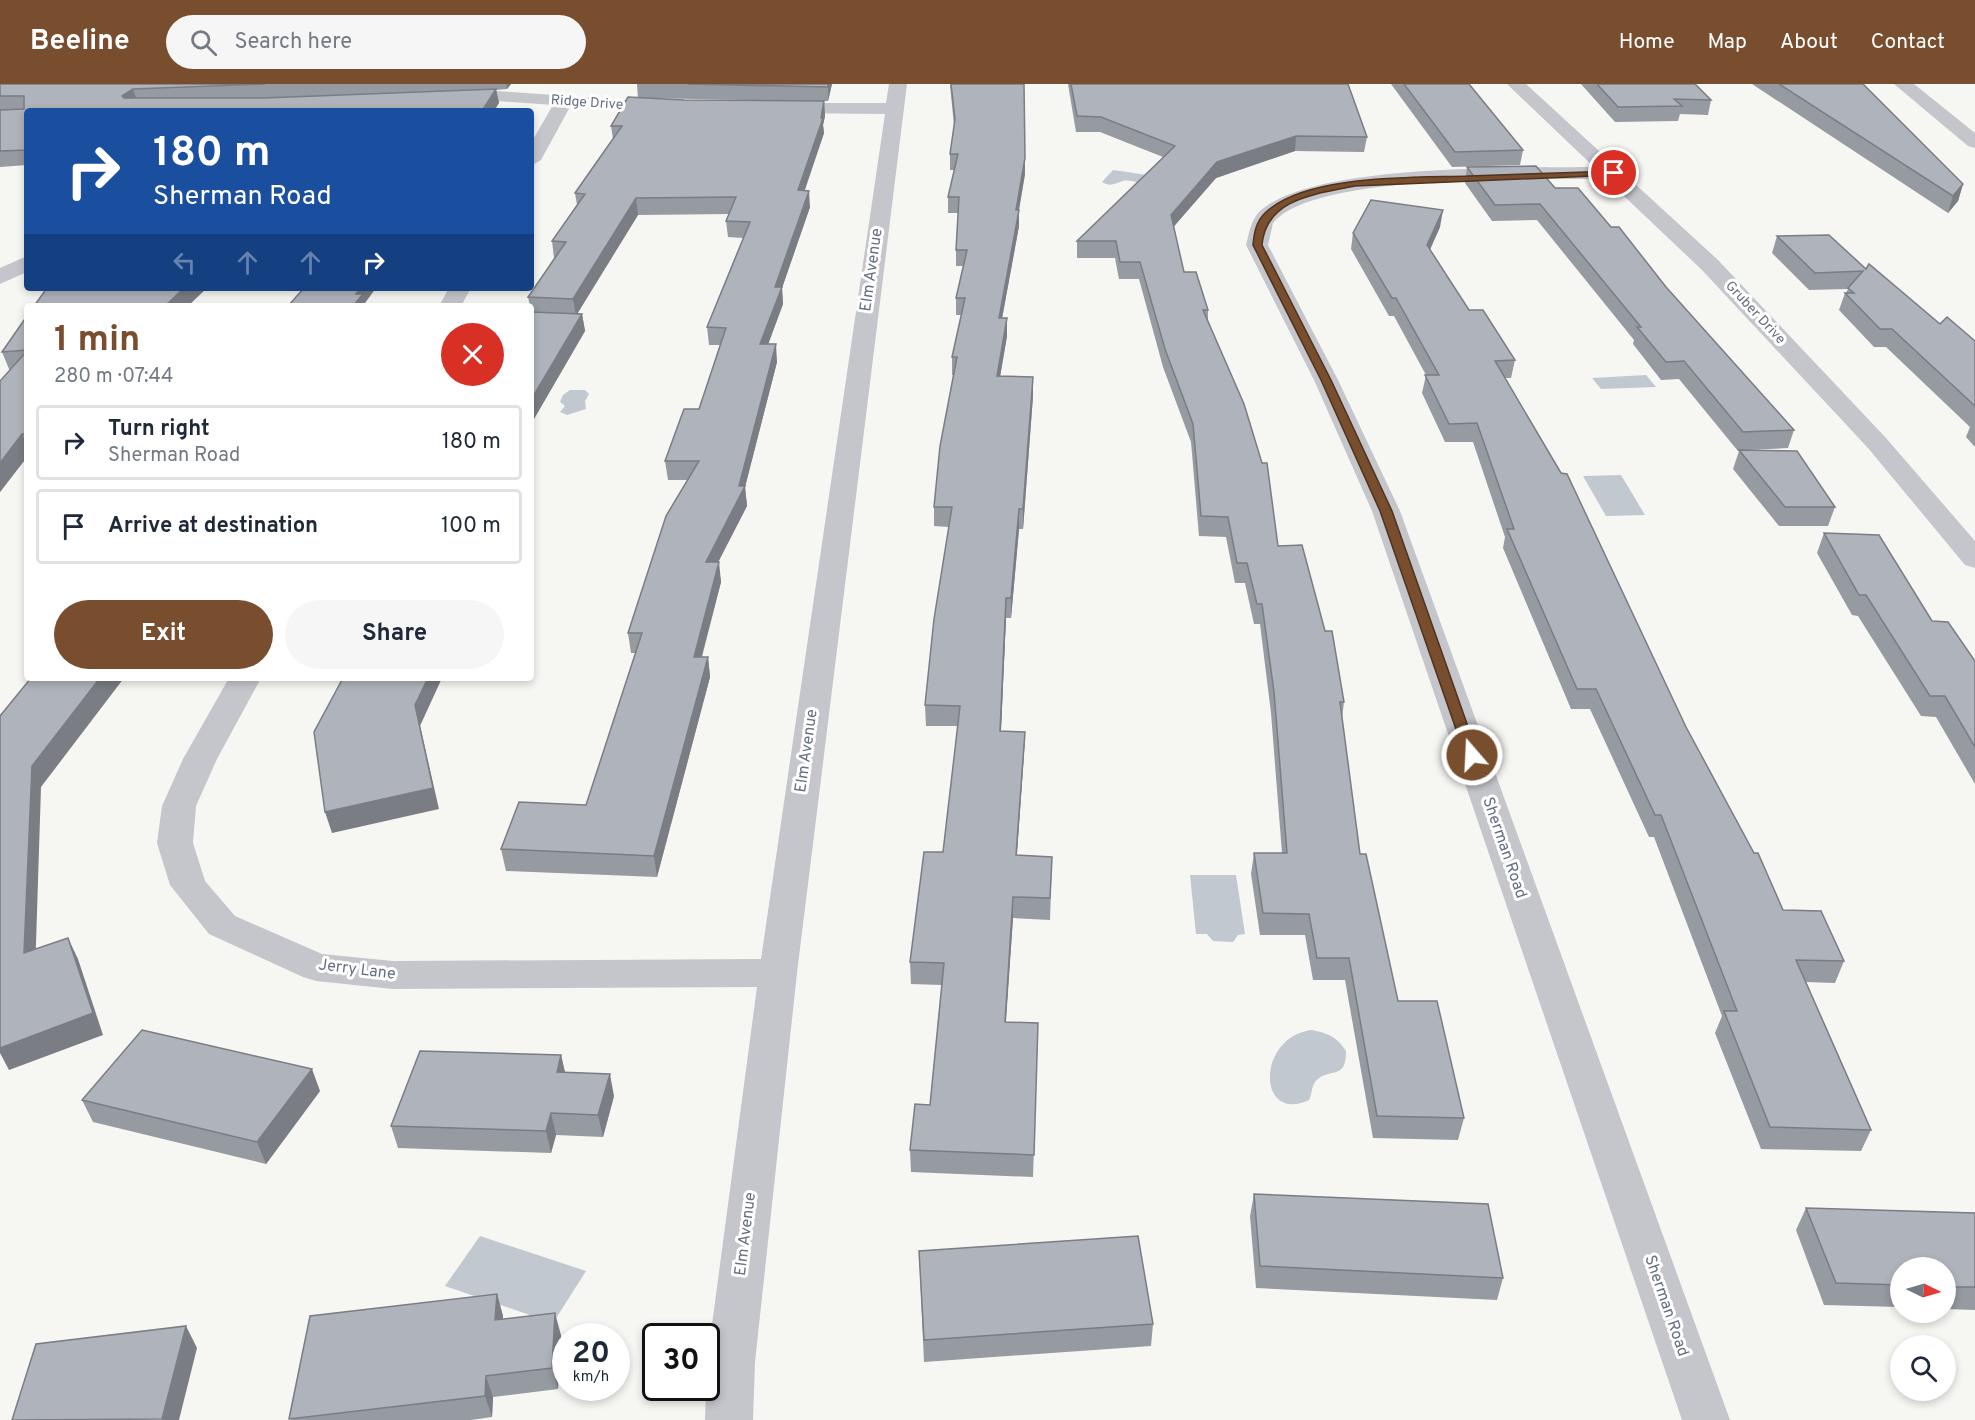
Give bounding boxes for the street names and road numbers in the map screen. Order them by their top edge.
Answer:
street label: Ridge Drive [550,92,624,114]
street label: Elm Avenue [856,227,888,313]
street label: Gruber Drive [1721,278,1789,348]
street label: Elm Avenue [791,708,823,794]
street label: Sherman Road [1477,795,1531,901]
street label: Jerry Lane [317,955,397,985]
street label: Elm Avenue [731,1191,761,1277]
street label: Sherman Road [1639,1253,1693,1359]

